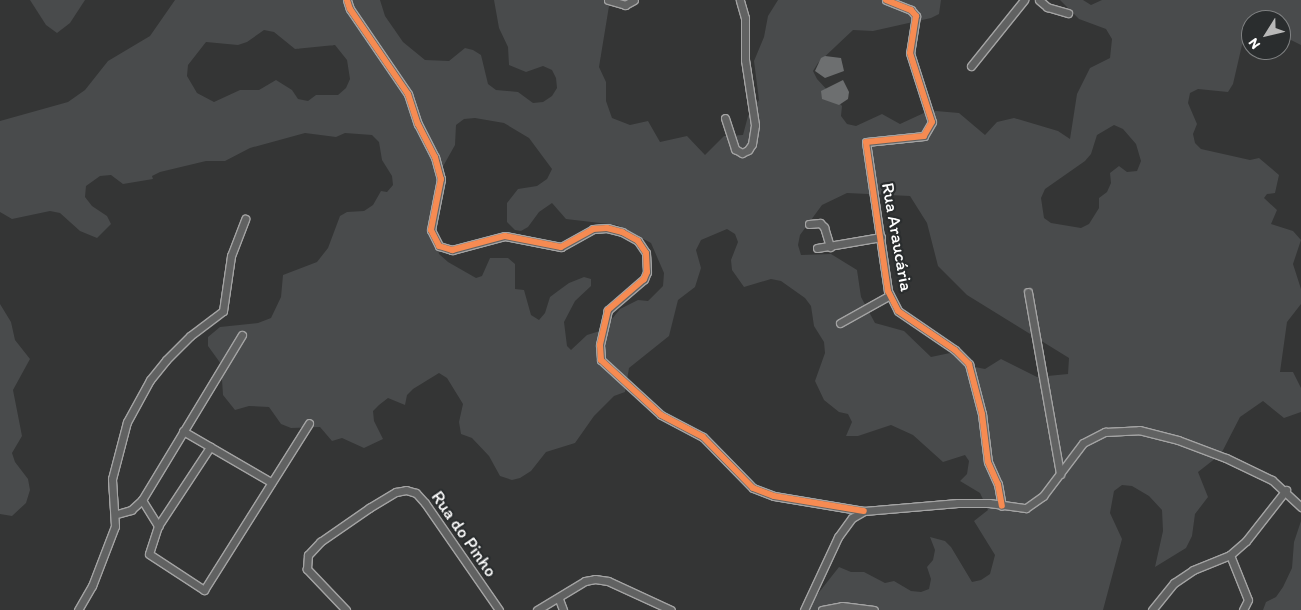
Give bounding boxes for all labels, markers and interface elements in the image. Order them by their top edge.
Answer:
north arrow [1241,10,1291,60]
text: N [1245,35,1264,52]
street label: Rua Araucária [877,181,917,293]
street label: Rua do Pinho [426,487,502,581]

